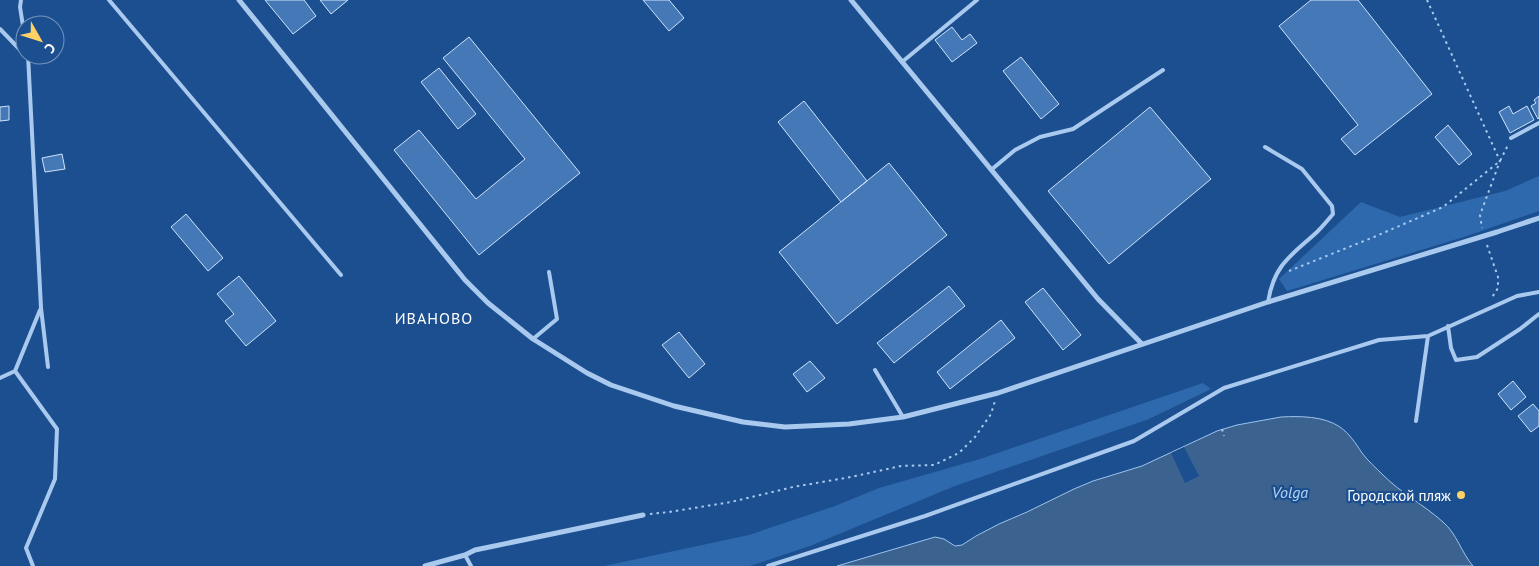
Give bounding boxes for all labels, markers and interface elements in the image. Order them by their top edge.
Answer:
north arrow [15,15,65,65]
text: С [41,39,60,57]
district label: ИВАНОВО [395,308,473,328]
water label: Volga [1272,482,1308,502]
place label: Городской пляж [1347,486,1451,505]
marker: Городской пляж [1455,489,1467,501]

